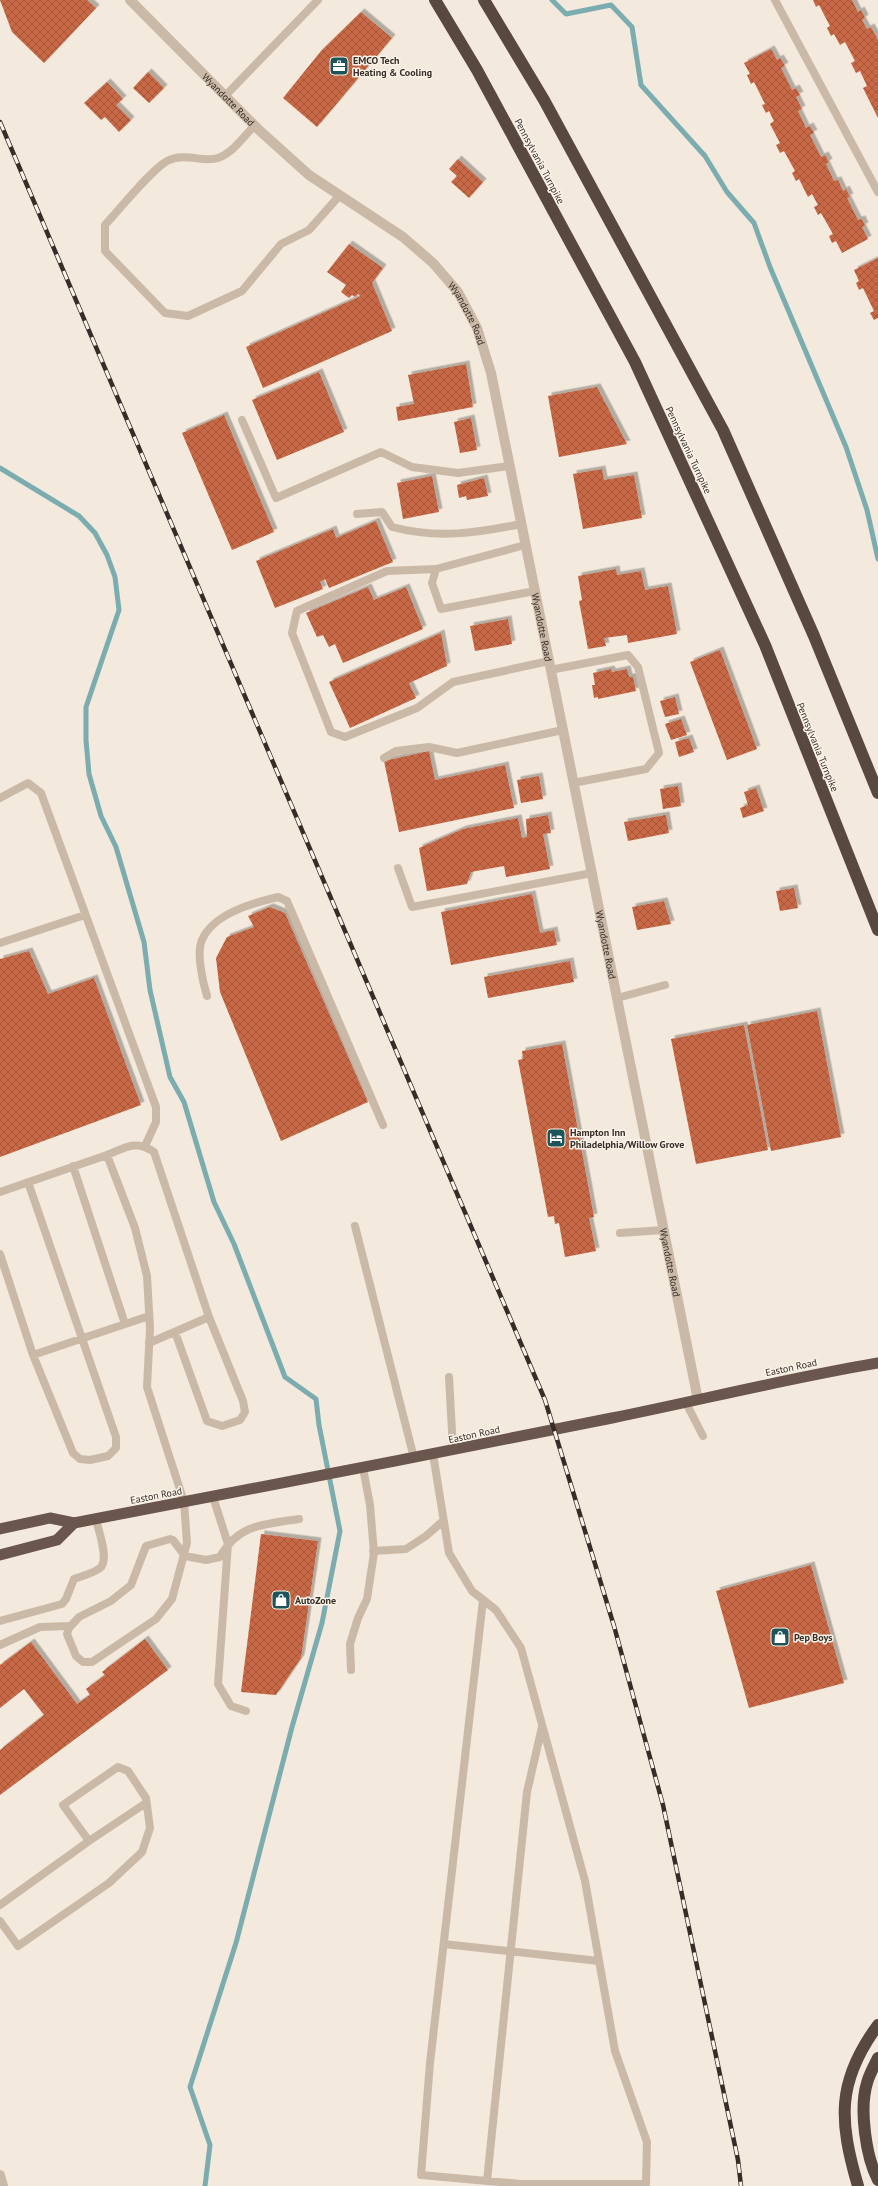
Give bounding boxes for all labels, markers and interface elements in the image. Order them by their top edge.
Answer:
place label: EMCO Tech Heating & Cooling [353,54,432,79]
office icon: EMCO Tech Heating & Cooling [328,55,350,77]
street label: Wyandotte Road [199,70,257,129]
street label: Pennsylvania Turnpike [512,116,568,206]
street label: Wyandotte Road [445,279,488,346]
street label: Pennsylvania Turnpike [663,404,714,496]
street label: Wyandotte Road [528,592,555,663]
street label: Pennsylvania Turnpike [794,701,841,794]
street label: Wyandotte Road [592,909,619,980]
place label: Hampton Inn Philadelphia/Willow Grove [570,1126,684,1151]
hotel icon: Hampton Inn Philadelphia/Willow Grove [545,1127,567,1149]
street label: Wyandotte Road [656,1227,683,1298]
street label: Easton Road [764,1356,818,1379]
street label: Easton Road [447,1423,501,1446]
street label: Easton Road [129,1484,183,1507]
shop icon: AutoZone [270,1589,292,1611]
place label: AutoZone [295,1594,336,1607]
shop icon: Pep Boys [769,1626,791,1648]
place label: Pep Boys [794,1631,833,1644]

